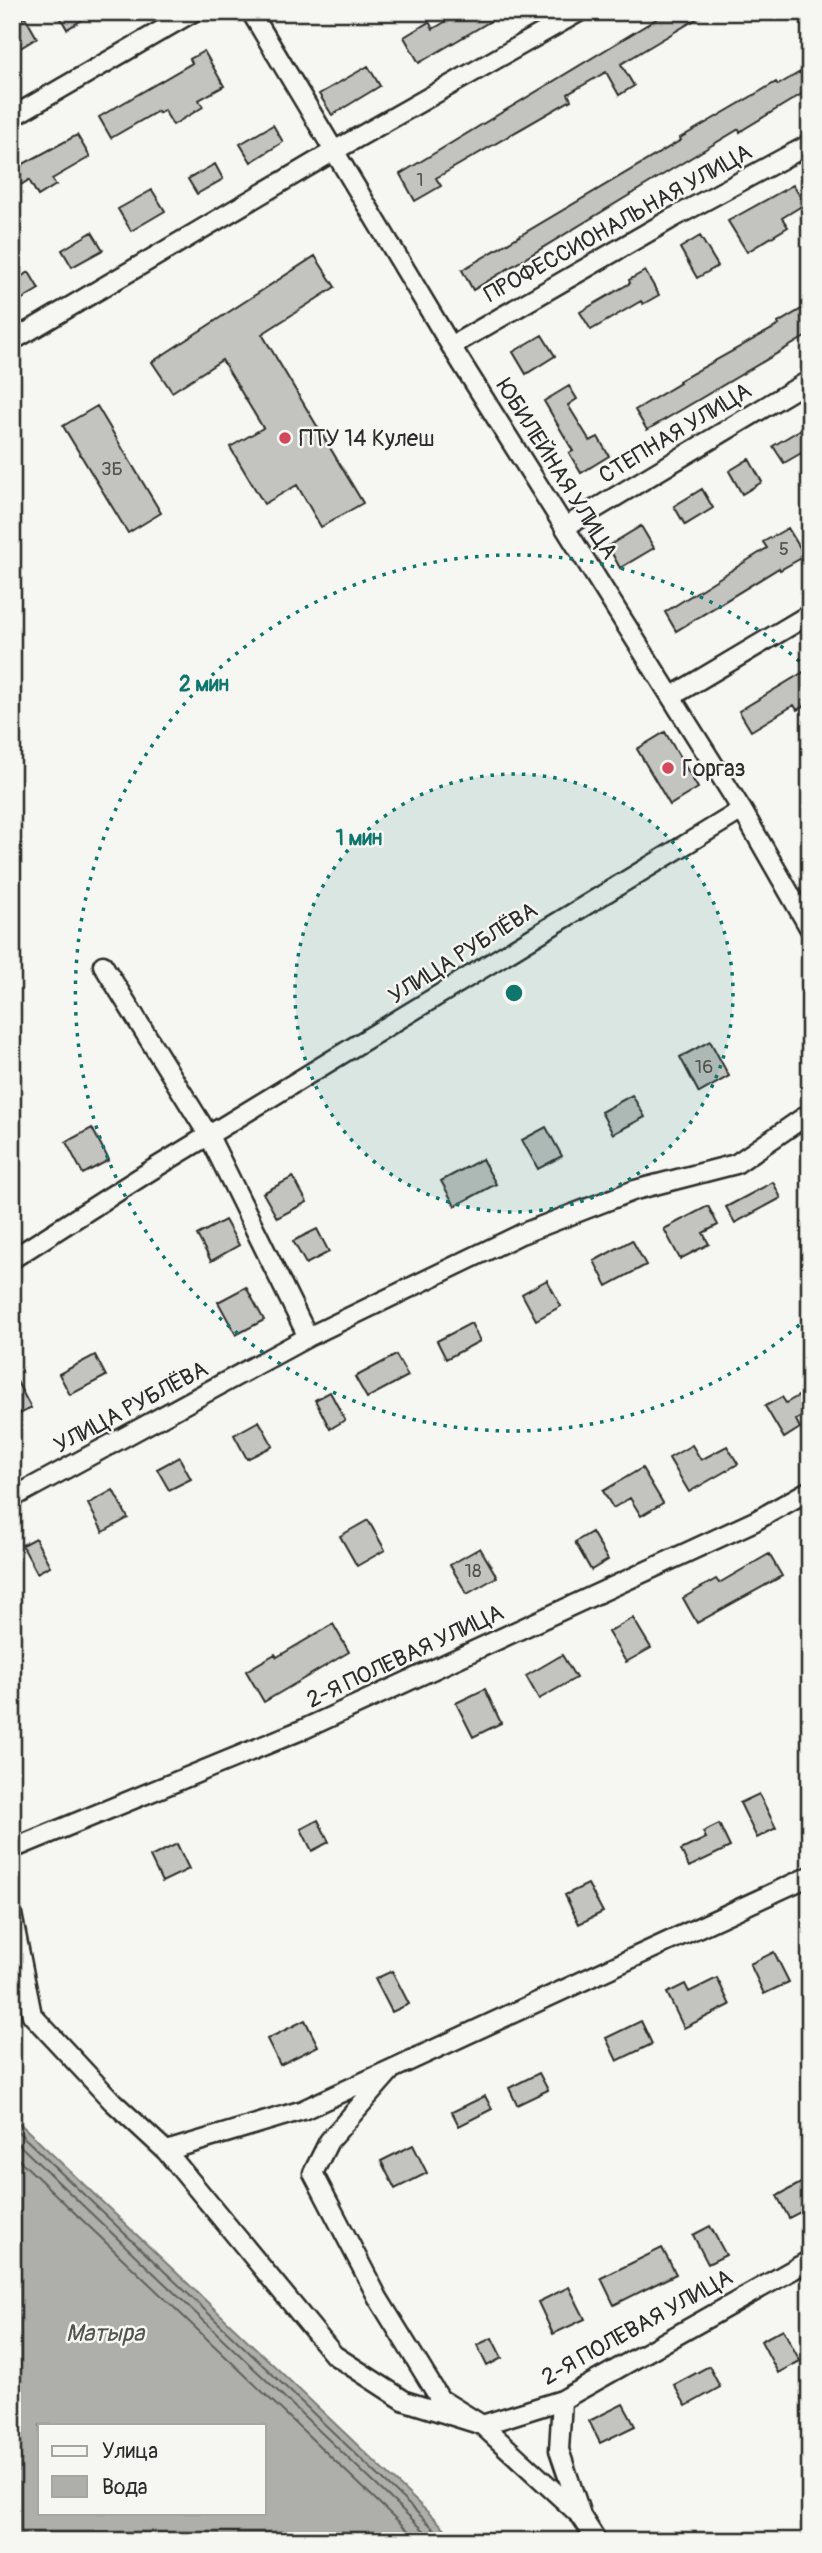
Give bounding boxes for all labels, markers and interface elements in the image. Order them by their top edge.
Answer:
street label: ПРОФЕССИОНАЛЬНАЯ УЛИЦА [479,137,757,309]
house number: 1 [416,168,424,192]
street label: ЮБИЛЕЙНАЯ УЛИЦА [490,373,624,565]
street label: СТЕПНАЯ УЛИЦА [593,376,757,490]
place label: ПТУ 14 Кулеш [299,424,434,453]
marker: ПТУ 14 Кулеш [277,430,293,446]
house number: 3Б [101,457,123,481]
house number: 5 [779,537,789,561]
text: 2 мин [179,671,229,698]
place label: Горгаз [682,754,746,783]
marker: Горгаз [660,760,676,776]
text: 1 мин [336,825,382,852]
street label: УЛИЦА РУБЛЁВА [383,896,543,1010]
centre of rings [502,981,526,1005]
house number: 16 [695,1055,713,1079]
street label: УЛИЦА РУБЛЁВА [49,1354,213,1460]
house number: 18 [464,1559,482,1583]
street label: 2-Я ПОЛЕВАЯ УЛИЦА [302,1598,508,1714]
street label: 2-Я ПОЛЕВАЯ УЛИЦА [536,2262,738,2392]
water label: Матыра [66,2319,146,2348]
legend [38,2424,266,2514]
text: Улица [102,2438,158,2465]
text: Вода [102,2474,148,2501]

